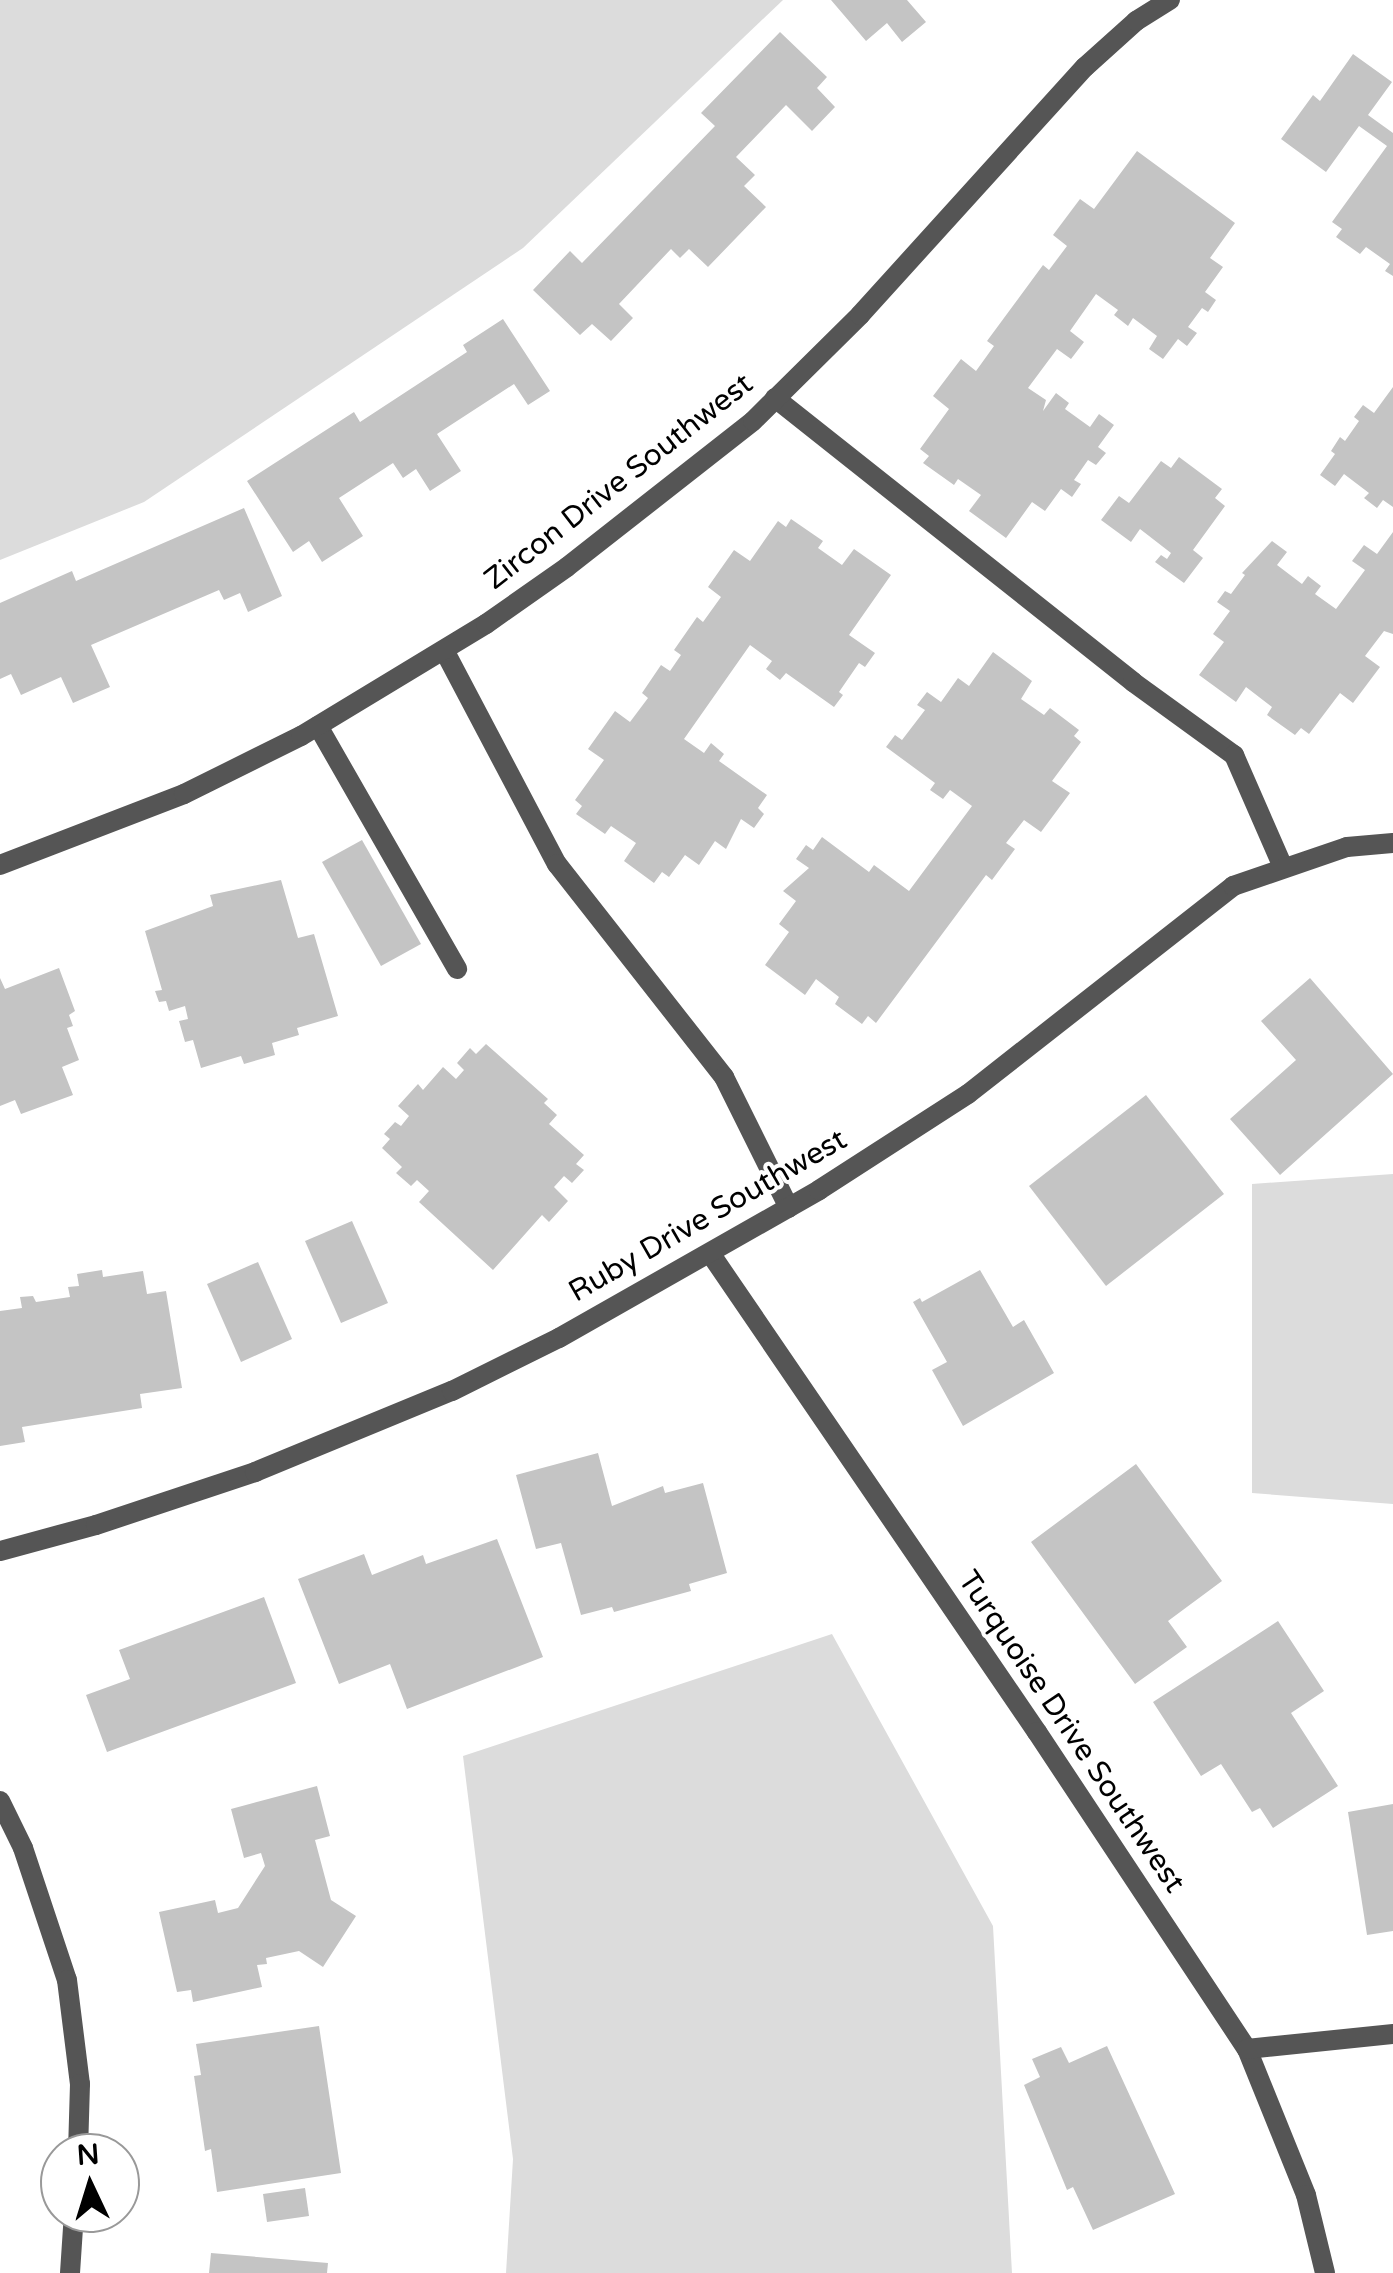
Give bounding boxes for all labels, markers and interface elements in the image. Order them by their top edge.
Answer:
street label: Zircon Drive Southwest [478,366,760,598]
street label: Ruby Drive Southwest [563,1122,853,1310]
street label: Turquoise Drive Southwest [950,1564,1192,1900]
north arrow [40,2133,140,2233]
text: N [76,2137,100,2173]

